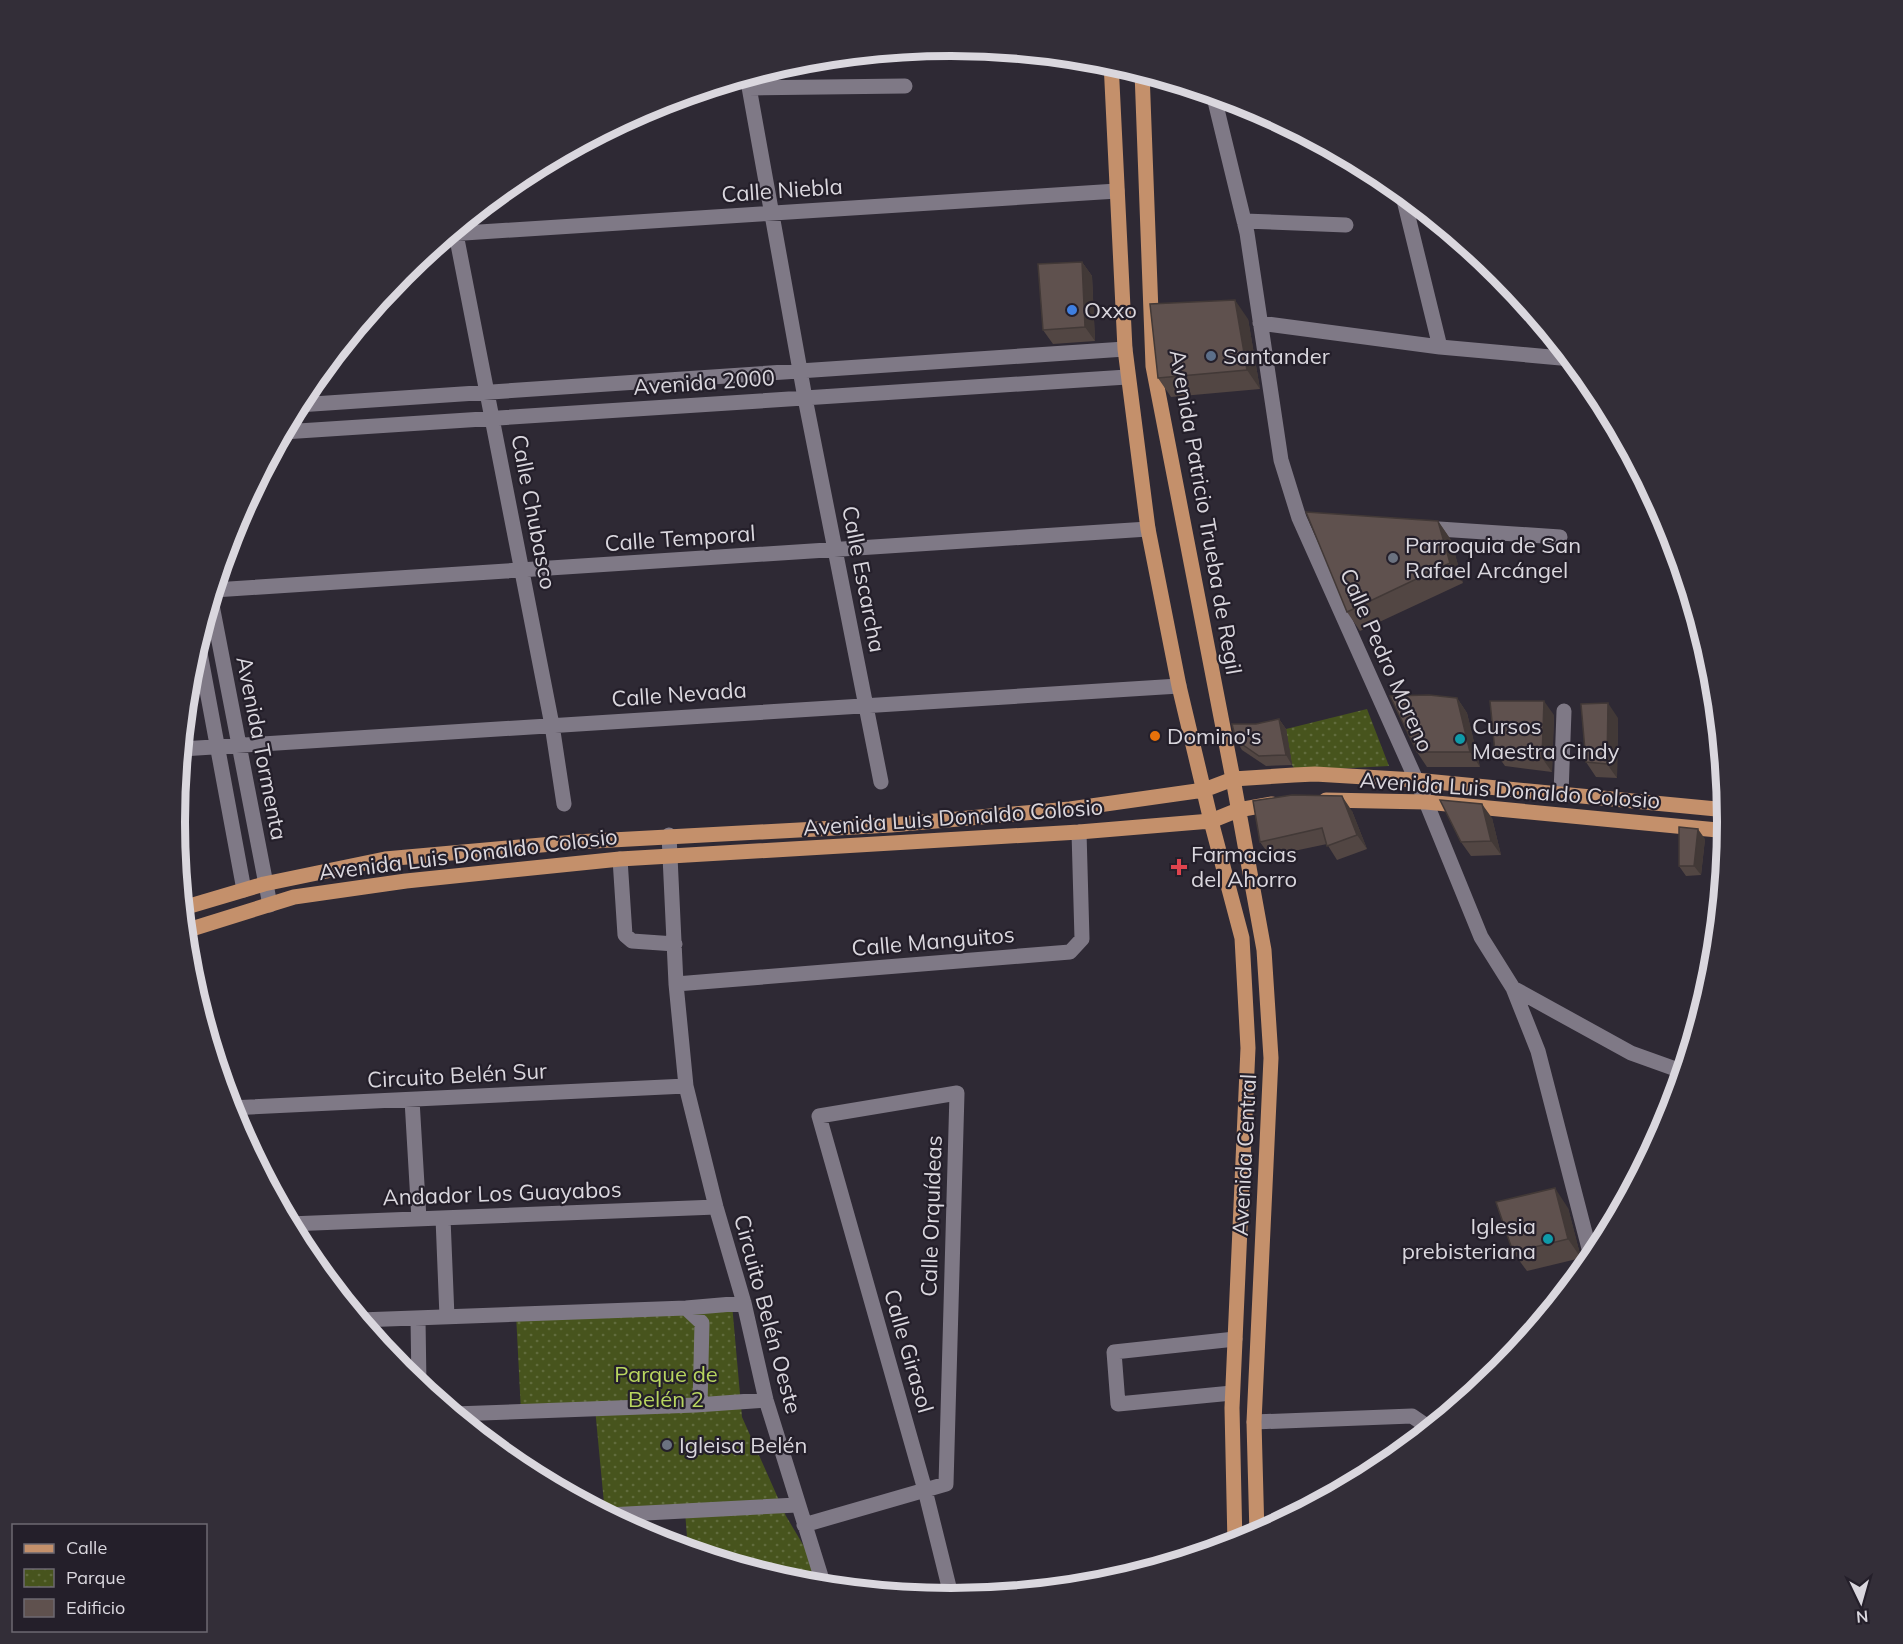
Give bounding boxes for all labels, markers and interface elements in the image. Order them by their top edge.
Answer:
street label: Calle Niebla [720,172,844,208]
place label: Oxxo [1084,296,1137,324]
marker: Oxxo [1065,303,1079,317]
place label: Santander [1223,342,1330,370]
street label: Avenida Patricio Trueba de Regil [1164,347,1248,677]
marker: Santander [1204,349,1218,363]
street label: Avenida 2000 [632,363,776,401]
street label: Calle Chubasco [505,432,563,592]
street label: Calle Escarcha [836,503,892,655]
street label: Calle Temporal [604,519,756,557]
place label: Parroquia de San Rafael Arcángel [1405,531,1581,584]
marker: Parroquia de San Rafael Arcángel [1386,551,1400,565]
street label: Calle Pedro Moreno [1334,564,1440,756]
street label: Avenida Tormenta [230,654,294,842]
street label: Calle Nevada [610,675,748,713]
place label: Cursos Maestra Cindy [1472,712,1620,765]
place label: Domino's [1167,722,1262,750]
marker: Domino's [1148,729,1162,743]
marker: Cursos Maestra Cindy [1453,732,1467,746]
street label: Avenida Luis Donaldo Colosio [1359,766,1661,814]
street label: Avenida Luis Donaldo Colosio [802,793,1104,841]
street label: Avenida Luis Donaldo Colosio [317,822,619,886]
place label: Farmacias del Ahorro [1191,840,1297,893]
marker: Farmacias del Ahorro [1172,860,1186,874]
street label: Calle Manguitos [850,920,1016,962]
street label: Circuito Belén Sur [366,1056,548,1094]
street label: Avenida Central [1226,1073,1262,1237]
street label: Calle Orquídeas [914,1135,948,1297]
street label: Andador Los Guayabos [382,1175,622,1211]
street label: Circuito Belén Oeste [728,1211,808,1417]
place label: Iglesia prebisteriana [1402,1212,1536,1265]
marker: Iglesia prebisteriana [1541,1232,1555,1246]
street label: Calle Girasol [878,1286,940,1416]
park label: Parque de Belén 2 [614,1360,718,1413]
place label: Igleisa Belén [679,1431,807,1459]
marker: Igleisa Belén [660,1438,674,1452]
legend [12,1524,207,1632]
text: Calle [66,1536,107,1559]
text: Parque [66,1566,125,1589]
north arrow [1831,1572,1891,1632]
text: Edificio [66,1596,125,1619]
text: N [1855,1606,1869,1627]

